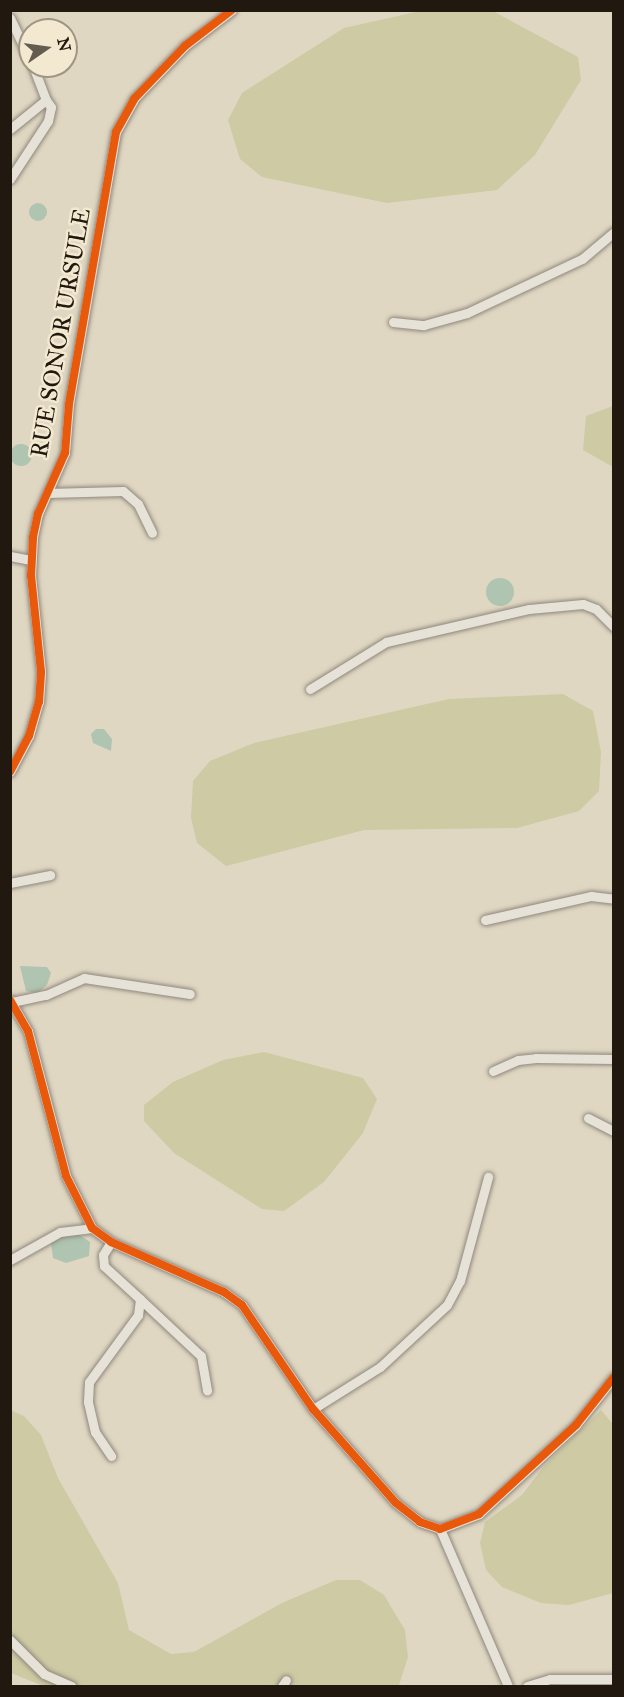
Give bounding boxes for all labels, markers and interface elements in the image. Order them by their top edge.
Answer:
north arrow [18,18,78,78]
text: N [53,36,75,53]
street label: RUE SONOR URSULE [25,206,97,460]

